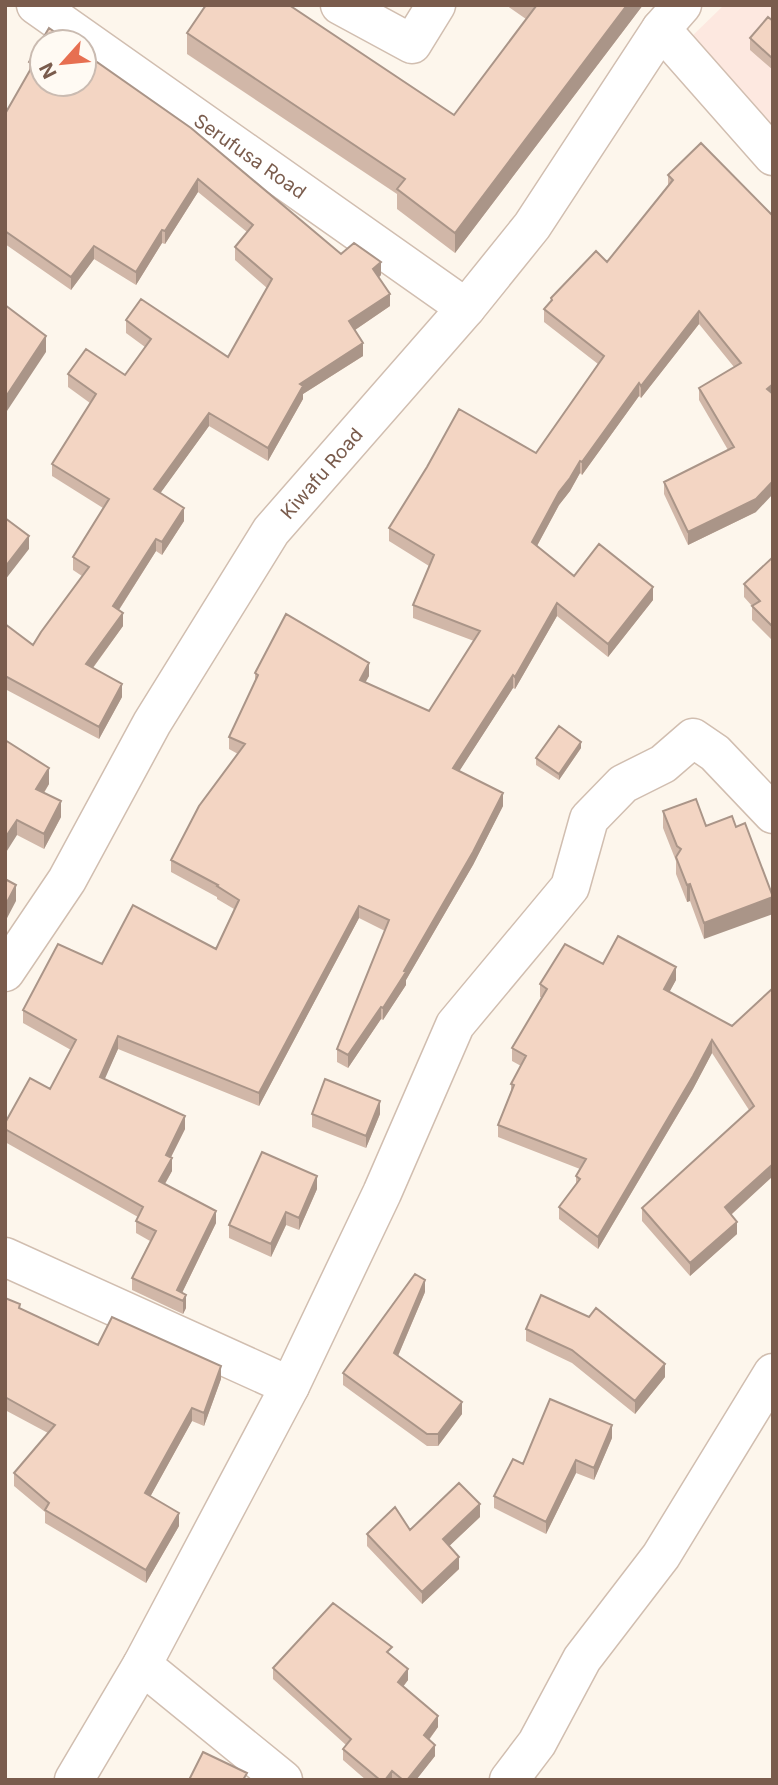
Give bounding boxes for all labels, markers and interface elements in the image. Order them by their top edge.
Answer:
north arrow [28,28,98,98]
text: N [35,59,62,82]
street label: Serufusa Road [190,109,311,203]
street label: Kiwafu Road [275,423,367,524]

